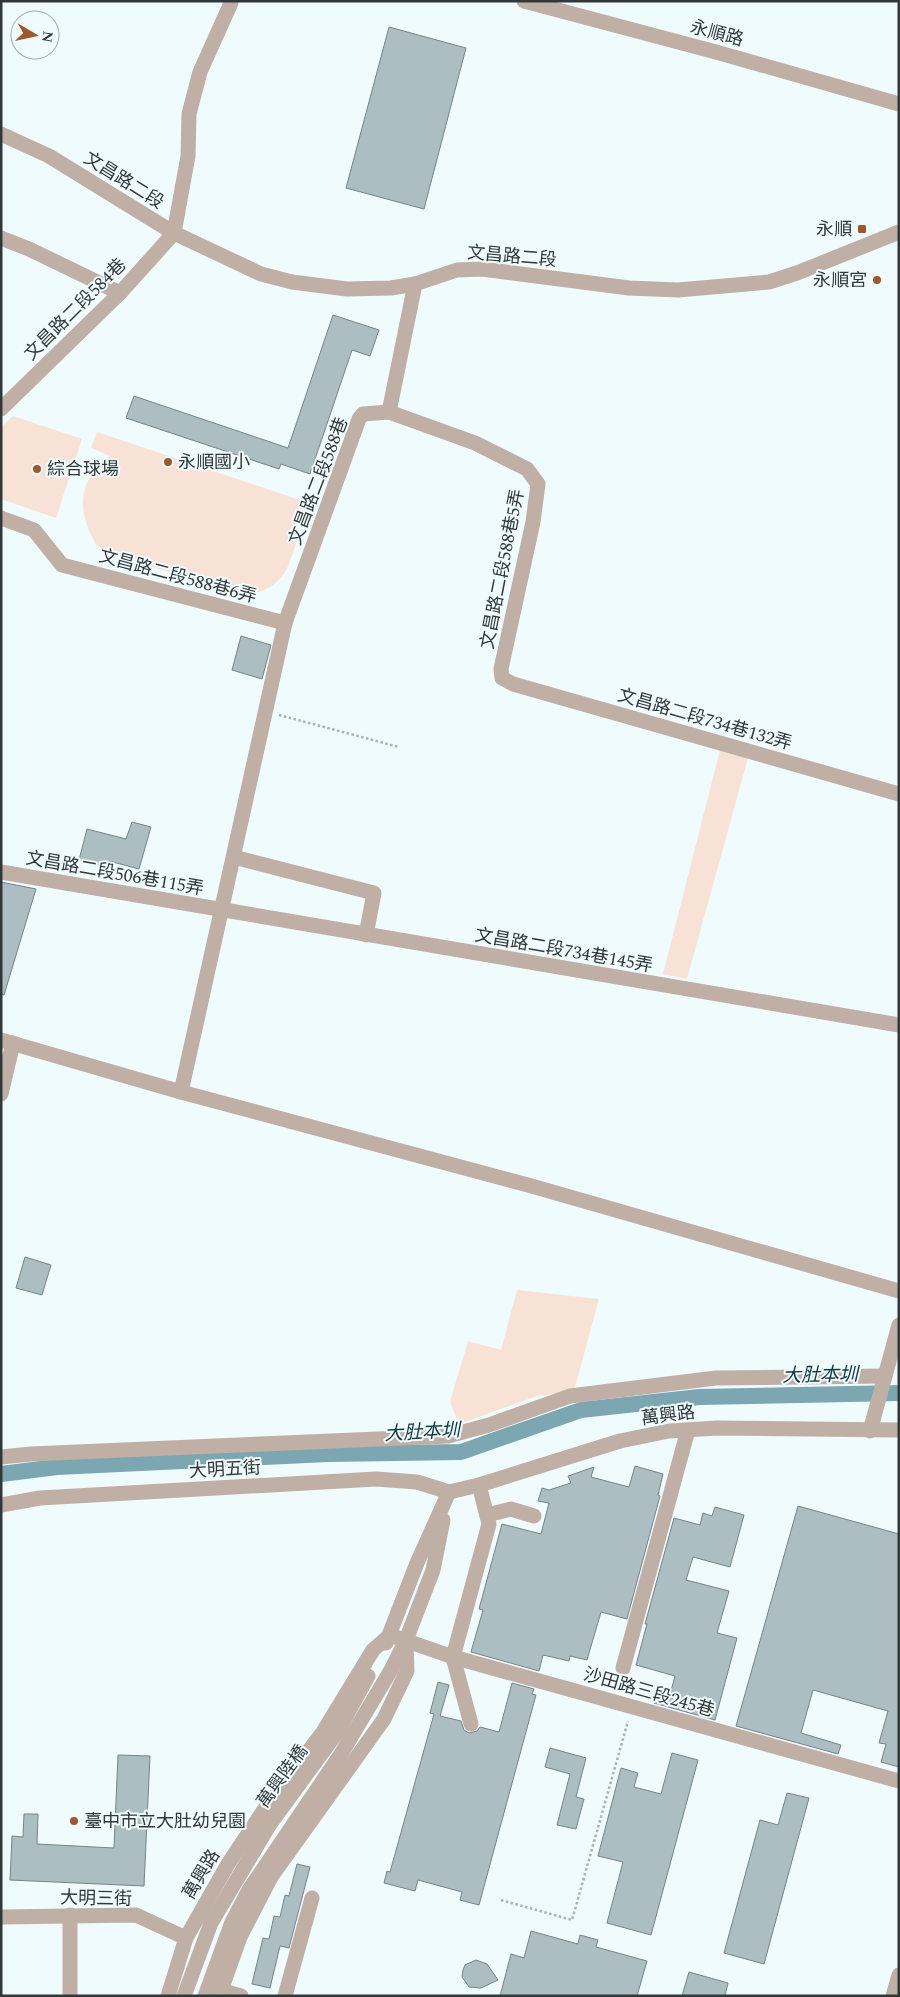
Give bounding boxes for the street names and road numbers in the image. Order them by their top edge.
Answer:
street label: 永順路 [687,13,746,54]
street label: 文昌路二段 [78,145,169,216]
street label: 文昌路二段 [466,239,558,274]
street label: 文昌路二段584巷 [18,252,133,367]
street label: 文昌路二段588巷 [282,413,355,549]
street label: 文昌路二段588巷5弄 [474,487,531,651]
street label: 文昌路二段588巷6弄 [96,542,260,610]
street label: 文昌路二段734巷132弄 [615,682,795,757]
street label: 文昌路二段506巷115弄 [24,845,206,902]
street label: 文昌路二段734巷145弄 [473,922,655,979]
street label: 萬興路 [640,1399,697,1432]
street label: 大明五街 [188,1454,262,1485]
street label: 沙田路三段245巷 [580,1661,717,1724]
street label: 萬興陸橋 [250,1739,314,1813]
street label: 萬興路 [176,1844,227,1904]
street label: 大明三街 [60,1884,132,1913]

